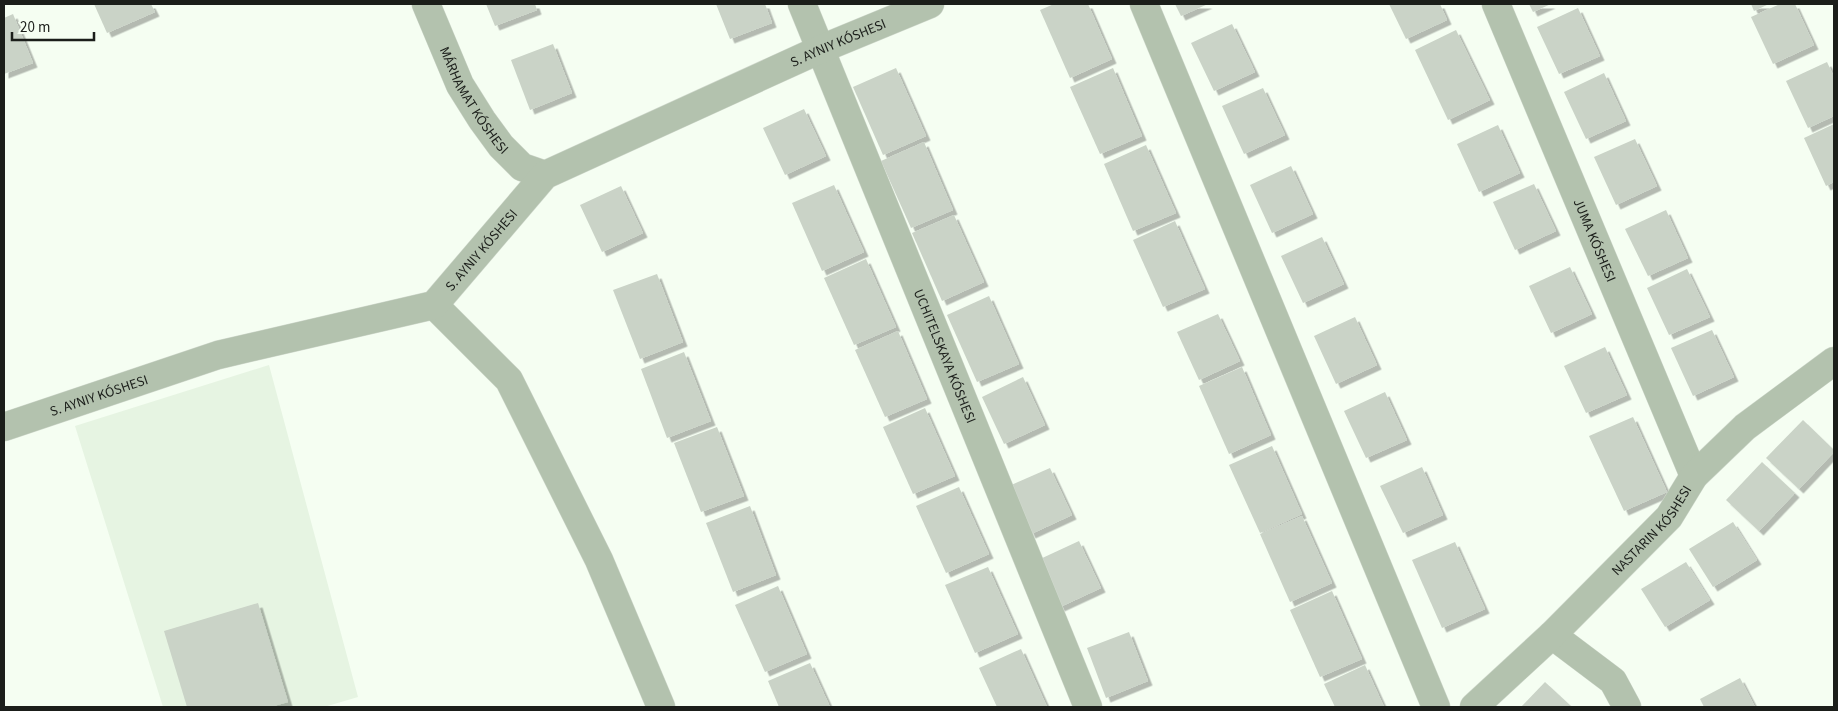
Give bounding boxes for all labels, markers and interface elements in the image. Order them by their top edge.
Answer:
scale bar [12,10,95,42]
street label: S. AYNIY KÓSHESI [787,14,889,73]
text: 20 m [20,17,50,38]
street label: MÁRHAMAT KÓSHESI [434,44,513,159]
street label: JUMA KÓSHESI [1568,196,1620,285]
street label: S. AYNIY KÓSHESI [441,205,523,296]
street label: UCHITELSKAYA KÓSHESI [908,286,981,427]
street label: S. AYNIY KÓSHESI [47,370,151,422]
street label: NASTARIN KÓSHESI [1607,482,1697,580]

